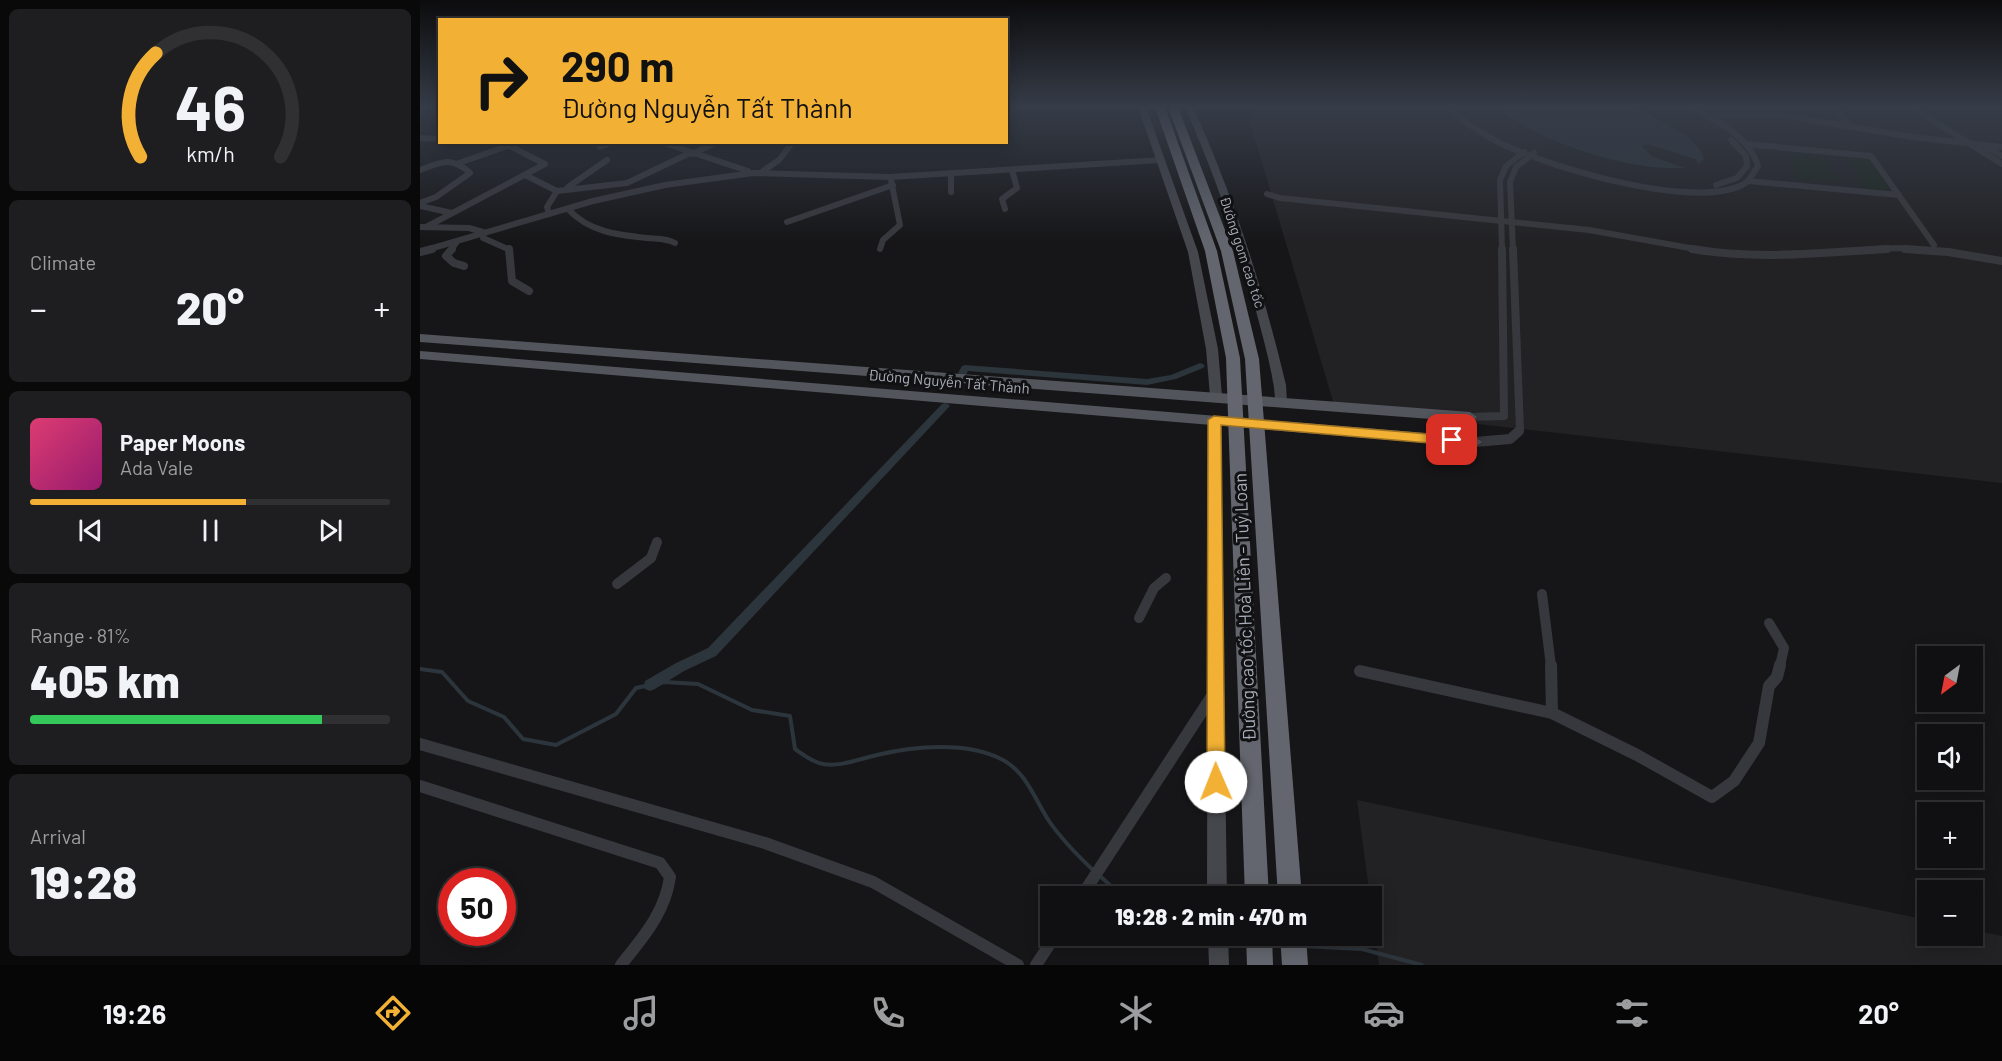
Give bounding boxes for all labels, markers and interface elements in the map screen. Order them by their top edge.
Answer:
text: 290 m [561,40,674,90]
icon: right [462,42,540,120]
text: 46 [174,69,246,143]
text: Đường Nguyễn Tất Thành [561,91,853,123]
text: km/h [186,141,234,166]
street label: Đường gom cao tốc [1217,194,1269,310]
text: Climate [30,250,96,274]
text: 20° [176,280,244,334]
text: − [30,288,47,328]
text: + [374,288,390,328]
street label: Đường Nguyễn Tất Thành [867,365,1031,397]
pin [1426,414,1477,465]
icon: arrive [1435,423,1468,456]
text: Paper Moons [120,429,245,455]
text: Ada Vale [120,455,193,479]
street label: Đường cao tốc Hoà Liên - Tuý Loan [1228,473,1260,741]
icon: previous [74,514,107,547]
icon: pause [194,514,227,547]
icon: next [314,514,347,547]
text: Range · 81% [30,623,131,647]
north arrow [1917,646,1983,712]
map controls [1917,646,1983,946]
text: 405 km [30,653,180,707]
button: sound [1917,724,1983,790]
position arrow [1184,750,1248,814]
button: + [1917,802,1983,868]
text: Arrival [30,824,86,848]
text: 19:28 [30,854,137,908]
speed limit sign: 50 [438,868,516,946]
button: − [1917,880,1983,946]
text: 19:28 · 2 min · 470 m [1115,903,1307,929]
icon: directions [372,992,414,1034]
icon: music [620,992,662,1034]
icon: phone [867,992,909,1034]
icon: climate [1115,992,1157,1034]
icon: car [1363,992,1405,1034]
icon: filters [1611,992,1653,1034]
text: 19:26 [103,997,166,1029]
text: 20° [1858,997,1899,1029]

